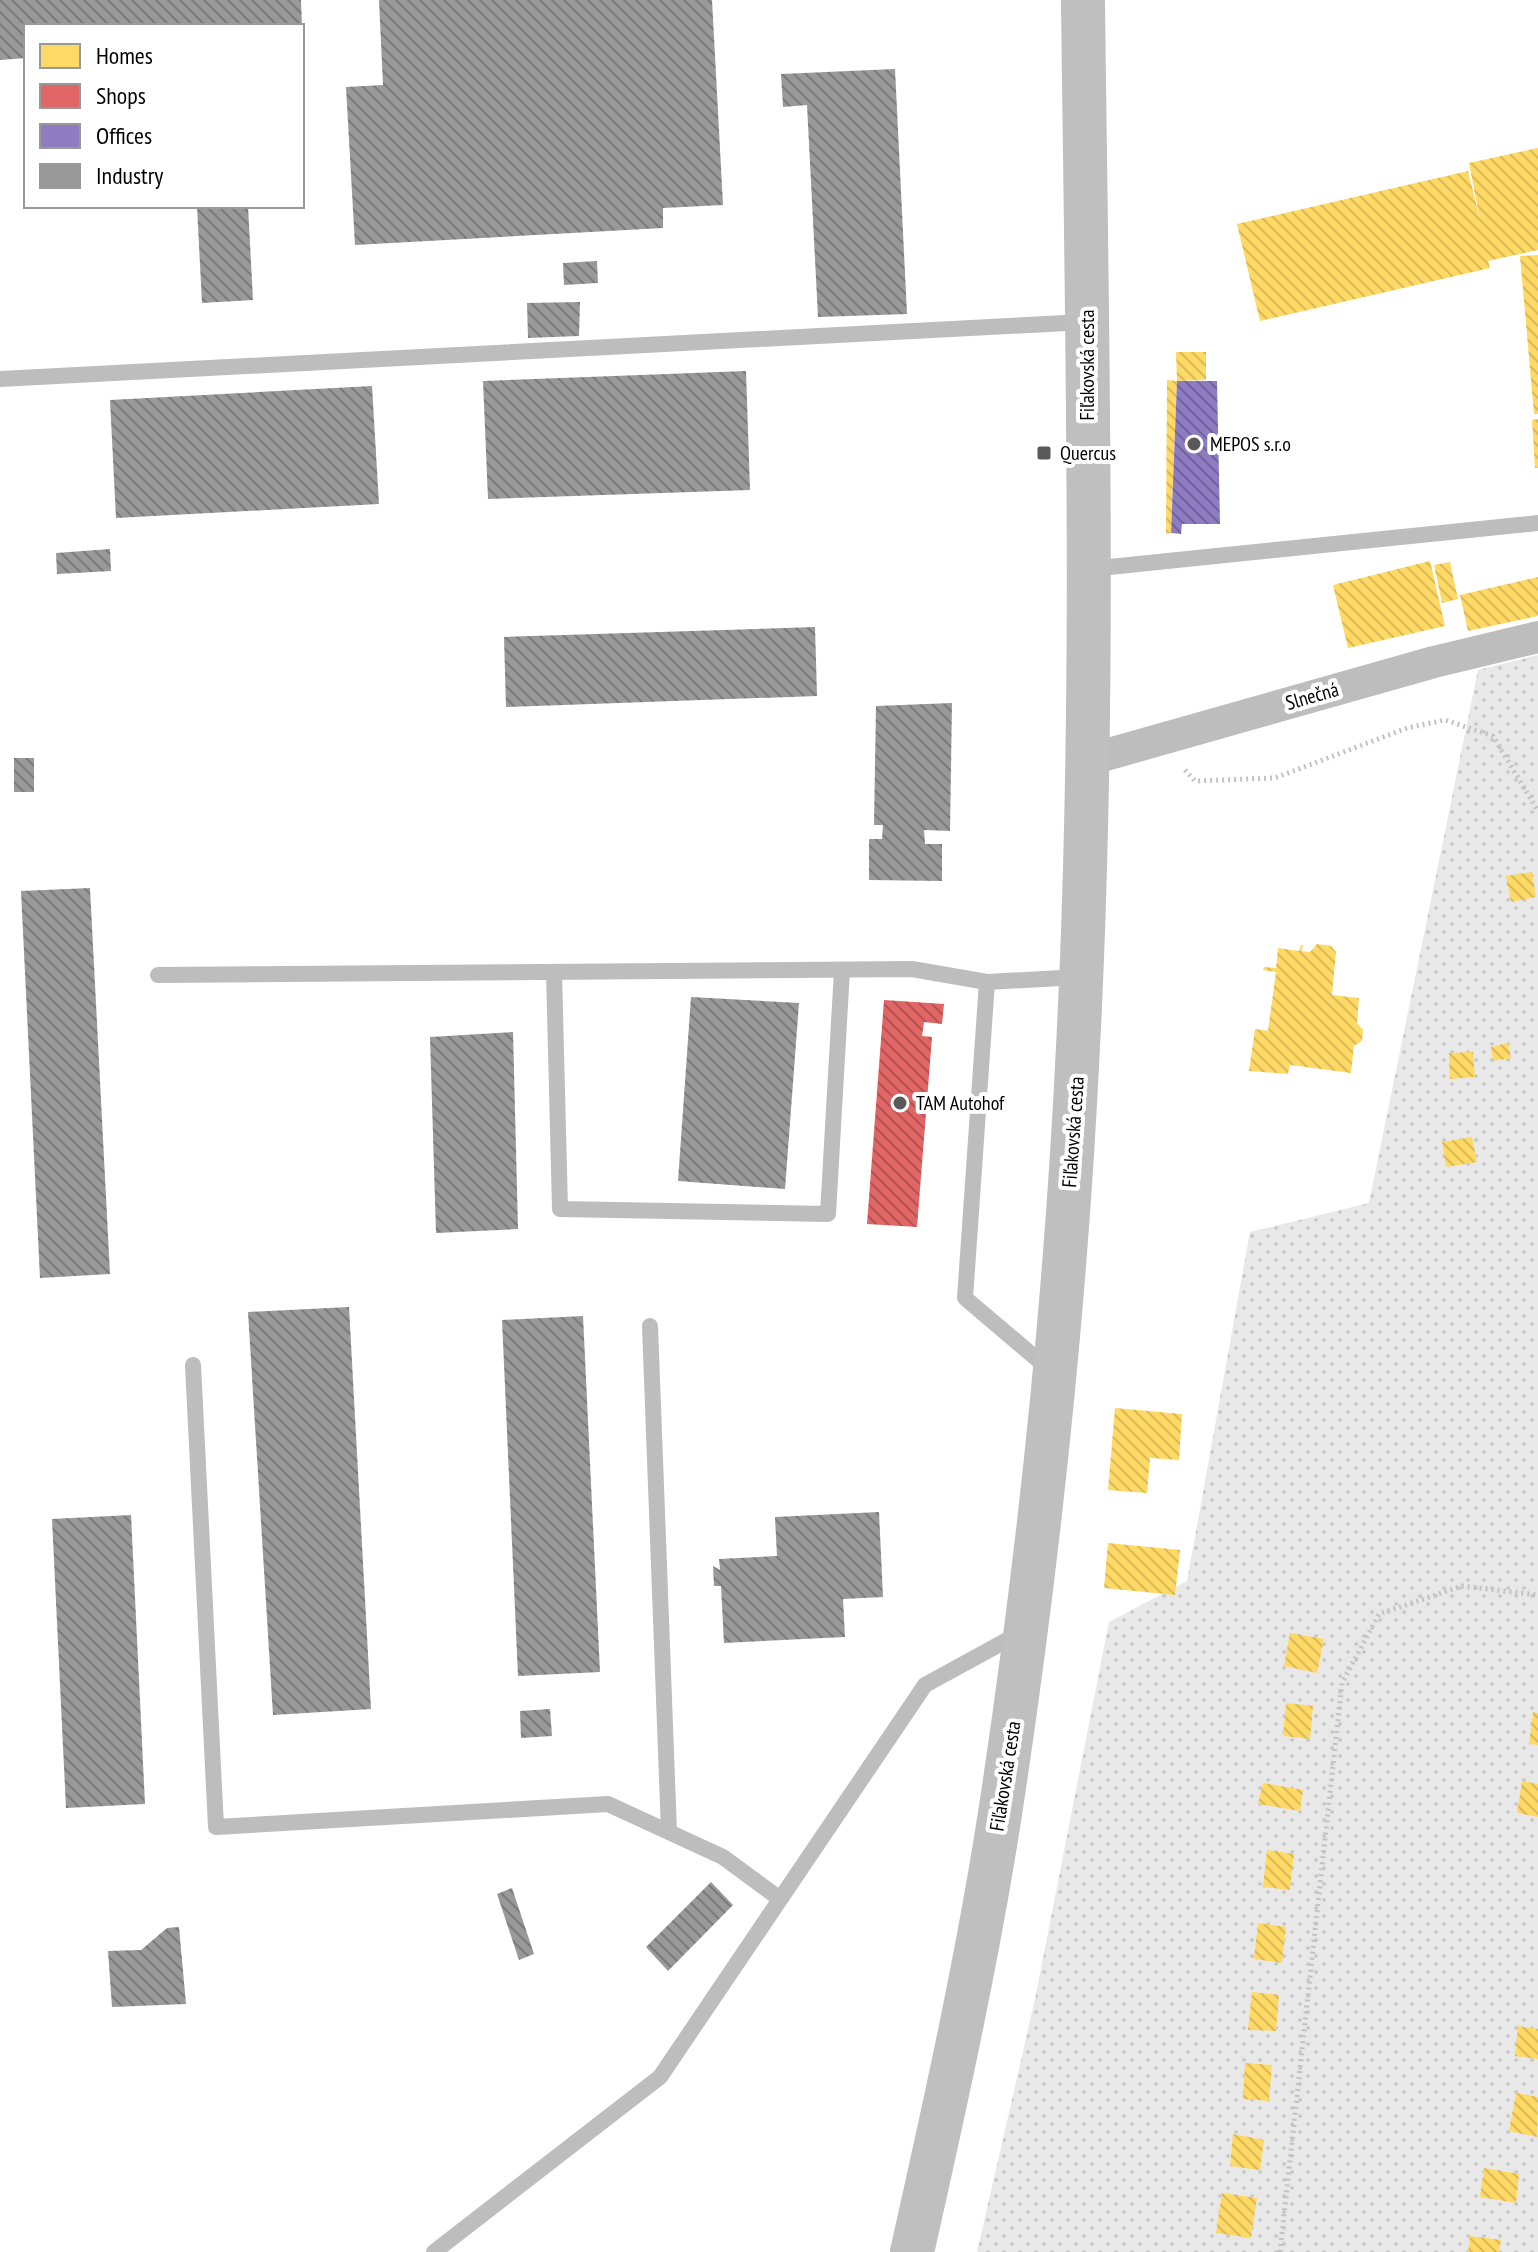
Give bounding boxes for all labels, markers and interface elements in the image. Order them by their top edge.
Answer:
legend [24,24,304,208]
text: Homes [96,40,153,71]
text: Shops [96,80,146,111]
text: Offices [96,120,152,151]
text: Industry [96,160,163,191]
street label: Fiľakovská cesta [1074,309,1100,421]
place label: MEPOS s.r.o [1210,431,1291,457]
marker: MEPOS s.r.o [1185,435,1203,453]
place label: Quercus [1060,440,1116,466]
marker: Quercus [1035,444,1053,462]
street label: Slnečná [1282,676,1342,716]
street label: Fiľakovská cesta [1056,1076,1090,1188]
place label: TAM Autohof [916,1090,1005,1116]
marker: TAM Autohof [891,1094,909,1112]
street label: Fiľakovská cesta [983,1719,1027,1833]

